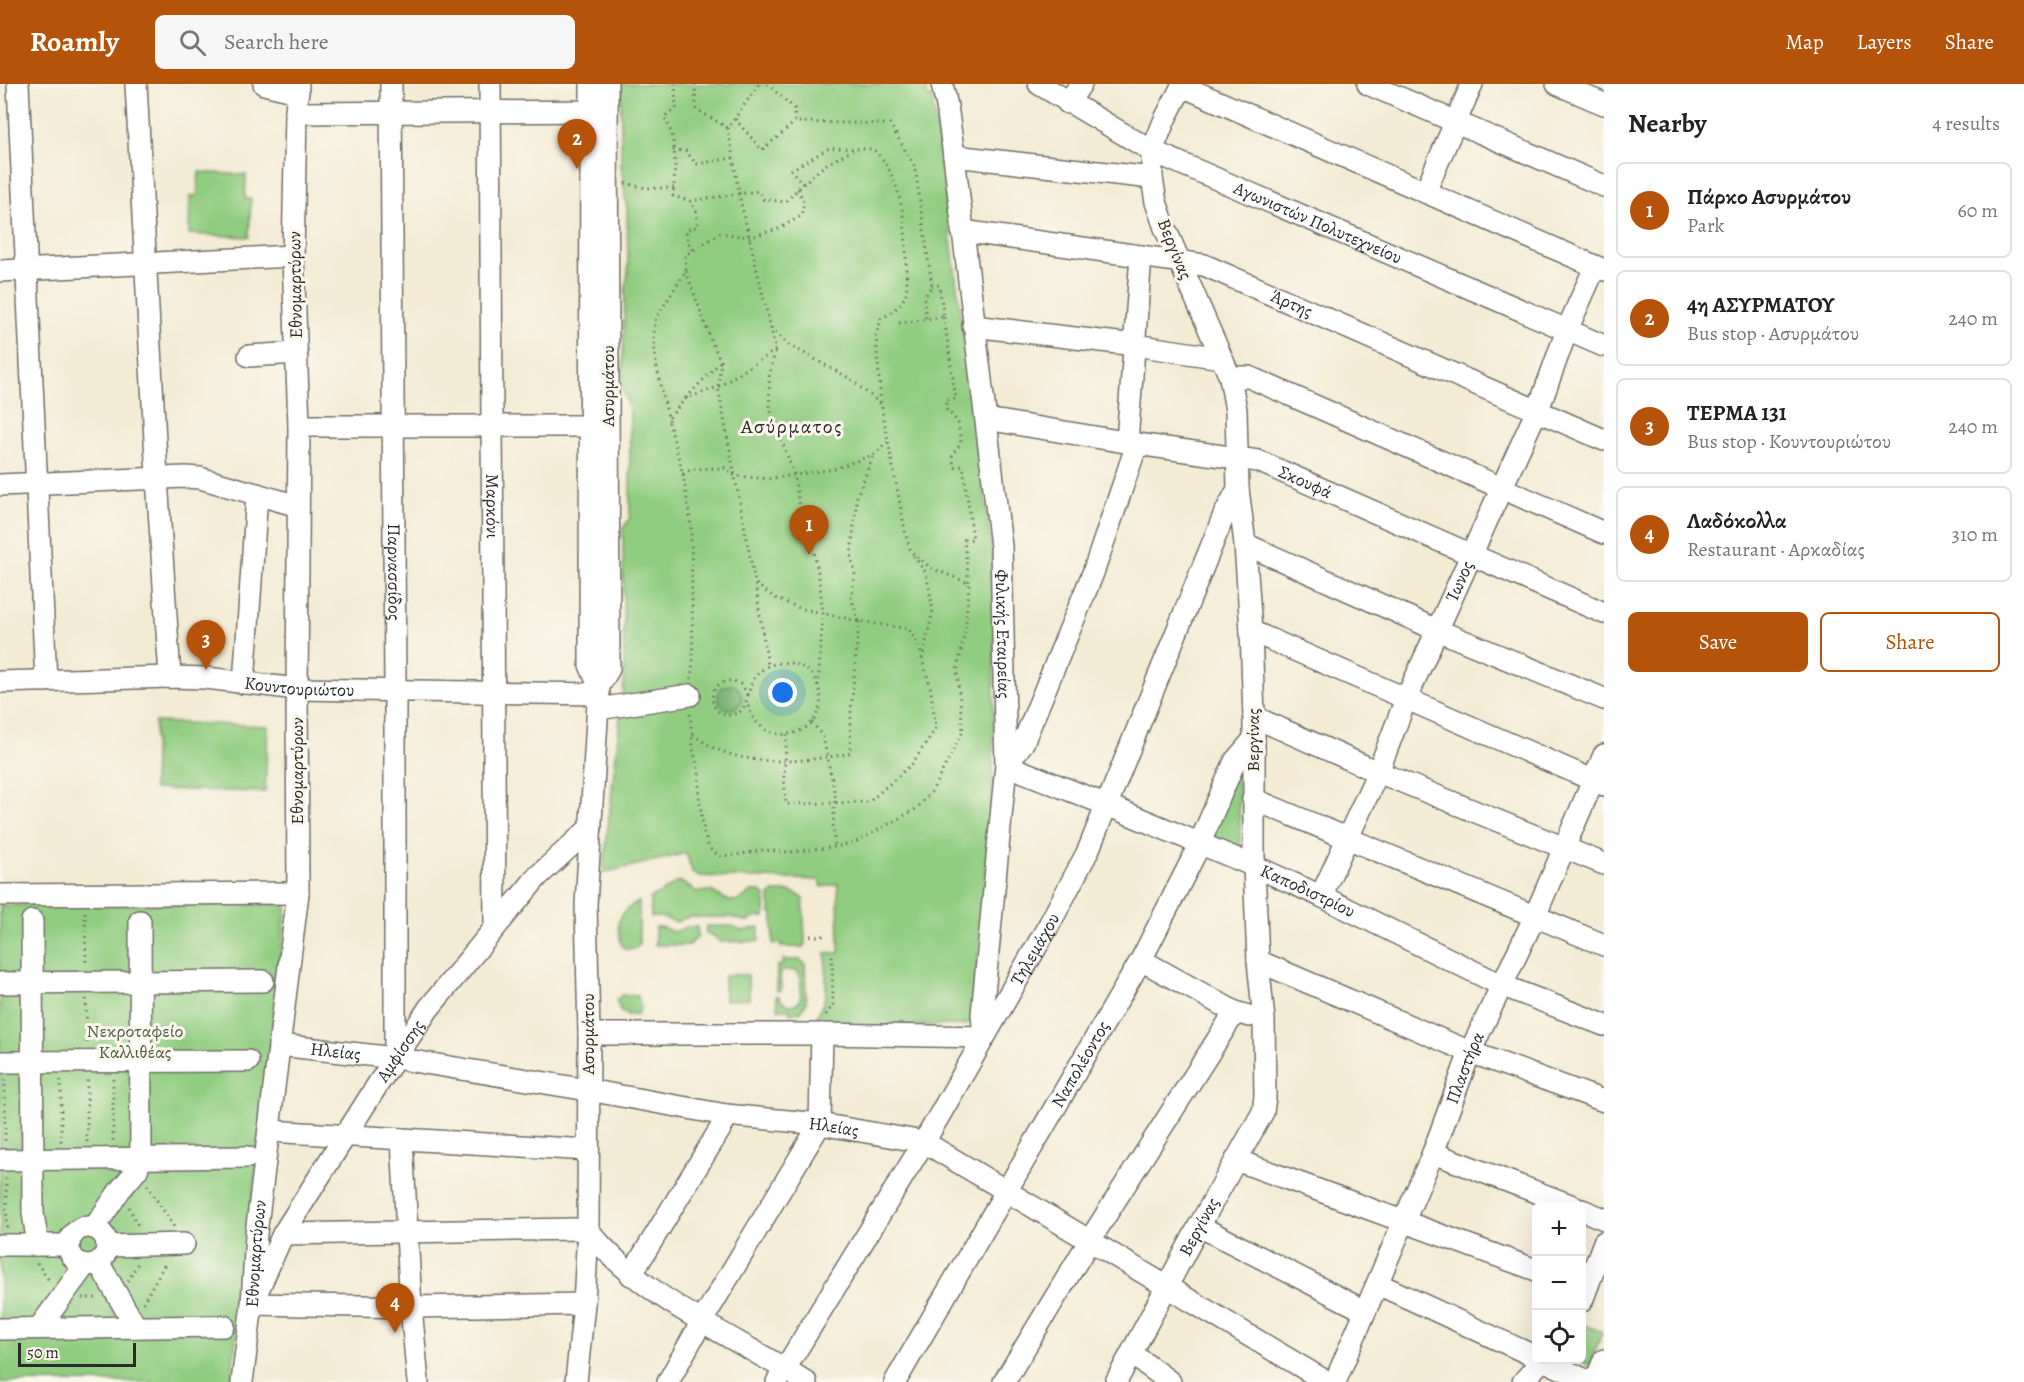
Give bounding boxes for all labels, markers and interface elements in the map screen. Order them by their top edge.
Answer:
search box [155,15,575,69]
text: Roamly [30,23,119,61]
icon: search [176,26,209,59]
text: Search here [224,27,329,57]
text: Map [1785,28,1824,56]
text: Layers [1857,28,1912,56]
text: Share [1945,28,1994,56]
text: Nearby [1628,106,1707,141]
text: 4 results [1932,110,2000,137]
pin: 2 [558,120,596,169]
street label: Αγωνιστών Πολυτεχνείου [1229,175,1406,269]
text: Πάρκο Ασυρμάτου [1687,182,1851,212]
text: 1 [1646,197,1653,224]
text: 60 m [1958,197,1998,224]
text: Park [1687,212,1725,239]
street label: Βεργίνας [1152,215,1198,283]
street label: Εθνομαρτύρων [282,231,308,339]
street label: Άρτης [1267,284,1317,323]
text: 4η ΑΣΥΡΜΑΤΟΥ [1687,290,1835,320]
text: 2 [1645,305,1654,332]
text: 240 m [1948,305,1998,332]
text: Bus stop · Ασυρμάτου [1687,320,1859,347]
street label: Ασυρμάτου [596,345,620,428]
text: ΤΕΡΜΑ 131 [1687,398,1787,428]
district label: Ασύρματος [740,413,843,440]
text: 3 [1645,413,1654,440]
text: 240 m [1948,413,1998,440]
text: Bus stop · Κουντουριώτου [1687,428,1891,455]
street label: Σκουφά [1275,460,1336,504]
street label: Μαρκόνι [480,474,505,538]
pin: 1 [790,506,828,555]
text: Λαδόκολλα [1687,506,1787,536]
text: 4 [1645,521,1654,548]
text: 310 m [1952,521,1998,548]
street label: Παρνασσίδος [382,523,407,621]
text: Restaurant · Αρκαδίας [1687,536,1865,563]
street label: Ίωνος [1440,557,1479,606]
street label: Φιλικής Εταιρείας [990,569,1016,699]
button: Save [1628,612,1808,672]
button: Share [1820,612,2000,672]
pin: 3 [186,620,226,670]
street label: Κουντουριώτου [243,671,355,702]
your location [768,678,797,707]
street label: Βεργίνας [1241,708,1265,772]
street label: Εθνομαρτύρων [285,717,309,825]
street label: Καποδιστρίου [1257,858,1359,923]
street label: Τηλεμάχου [1005,909,1065,990]
street label: Ασυρμάτου [576,993,600,1076]
street label: Αμφίσσης [370,1015,430,1087]
street label: Ναπολέοντος [1046,1016,1115,1112]
park label: Νεκροταφείο Καλλιθέας [87,1019,184,1064]
street label: Πλαστήρα [1440,1027,1490,1107]
street label: Ηλείας [309,1037,362,1066]
street label: Ηλείας [808,1111,861,1143]
street label: Βεργίνας [1173,1193,1225,1260]
street label: Εθνομαρτύρων [240,1199,272,1308]
map controls [1532,1202,1586,1364]
button: + [1532,1202,1586,1256]
button: − [1532,1256,1586,1310]
pin: 4 [376,1284,414,1333]
button: locate [1532,1310,1586,1364]
scale bar [18,1340,136,1368]
text: 50 m [27,1342,59,1364]

